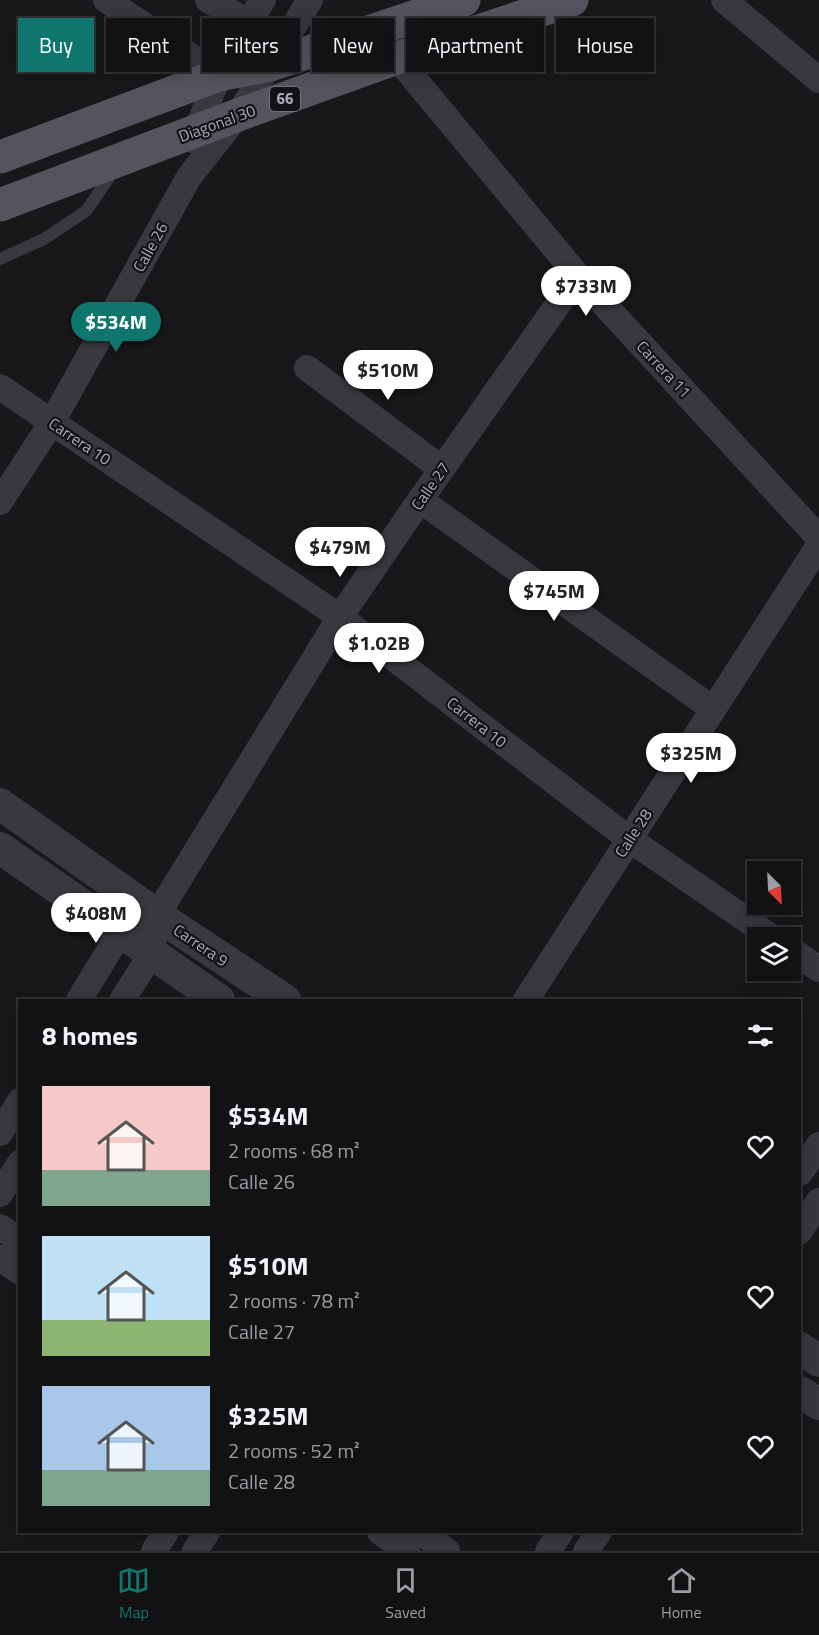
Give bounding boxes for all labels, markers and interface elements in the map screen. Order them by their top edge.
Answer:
chip: Buy [18,18,94,72]
chip: Rent [106,18,190,72]
chip: Filters [202,18,300,72]
chip: New [312,18,394,72]
chip: Apartment [406,18,544,72]
chip: House [556,18,654,72]
road number: 66 [270,87,300,111]
street label: Diagonal 30 [175,98,259,148]
street label: Calle 26 [127,218,174,276]
pin: $733M [544,266,628,317]
text: $733M [555,270,617,301]
pin: $534M [74,302,158,353]
text: $534M [85,306,147,337]
street label: Carrera 11 [631,335,697,403]
pin: $510M [346,350,430,401]
text: $510M [357,354,419,385]
street label: Carrera 10 [44,411,116,471]
street label: Calle 27 [405,457,455,515]
pin: $479M [298,527,382,578]
text: $479M [309,531,371,562]
pin: $745M [512,571,596,622]
text: $745M [523,575,585,606]
pin: $1.02B [330,623,428,674]
text: $1.02B [348,627,410,658]
street label: Carrera 10 [442,691,512,753]
pin: $325M [649,733,733,784]
text: $325M [660,737,722,768]
street label: Calle 28 [608,804,658,862]
north arrow [747,861,801,915]
map controls [747,861,801,981]
pin: $408M [54,893,138,944]
text: $408M [65,897,127,928]
street label: Carrera 9 [169,918,233,972]
button: layers [747,927,801,981]
text: 8 homes [42,1016,138,1055]
icon: filters [744,1019,777,1052]
text: $534M [228,1096,309,1135]
icon: home [90,1110,162,1182]
icon: heart [744,1130,777,1163]
text: 2 rooms · 68 m² [228,1135,360,1166]
text: Calle 26 [228,1166,295,1197]
text: $510M [228,1246,309,1285]
icon: home [90,1260,162,1332]
icon: heart [744,1280,777,1313]
text: 2 rooms · 78 m² [228,1285,360,1316]
text: Calle 27 [228,1316,295,1347]
text: $325M [228,1396,309,1435]
icon: home [90,1410,162,1482]
icon: heart [744,1430,777,1463]
text: 2 rooms · 52 m² [228,1435,360,1466]
text: Calle 28 [228,1466,295,1497]
tab: Map [117,1564,150,1624]
tab: Saved [385,1564,426,1624]
tab: Home [661,1564,702,1624]

